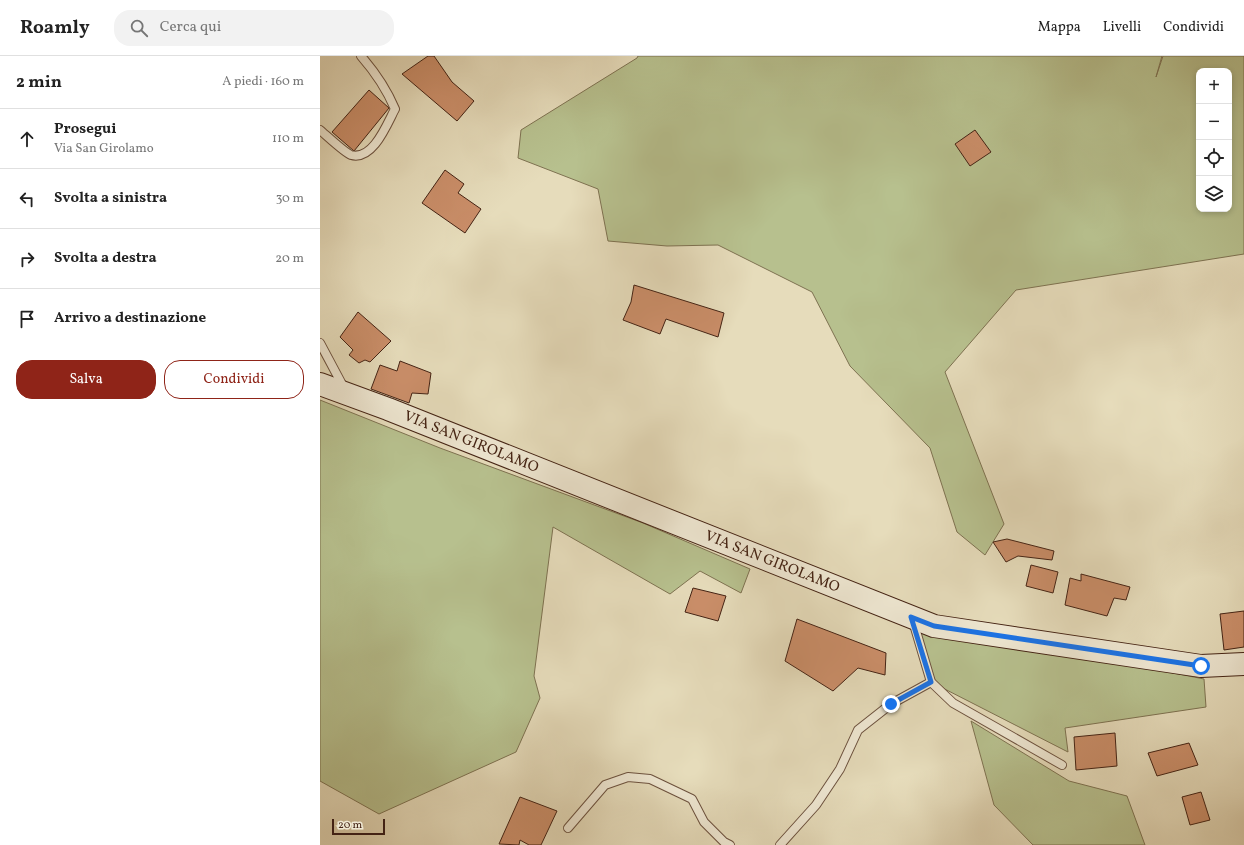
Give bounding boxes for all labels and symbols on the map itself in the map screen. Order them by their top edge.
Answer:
street label: VIA SAN GIROLAMO [401,406,542,478]
street label: VIA SAN GIROLAMO [702,525,843,598]
route start [1192,657,1210,675]
route end [882,695,900,713]
scale bar [332,817,385,836]

